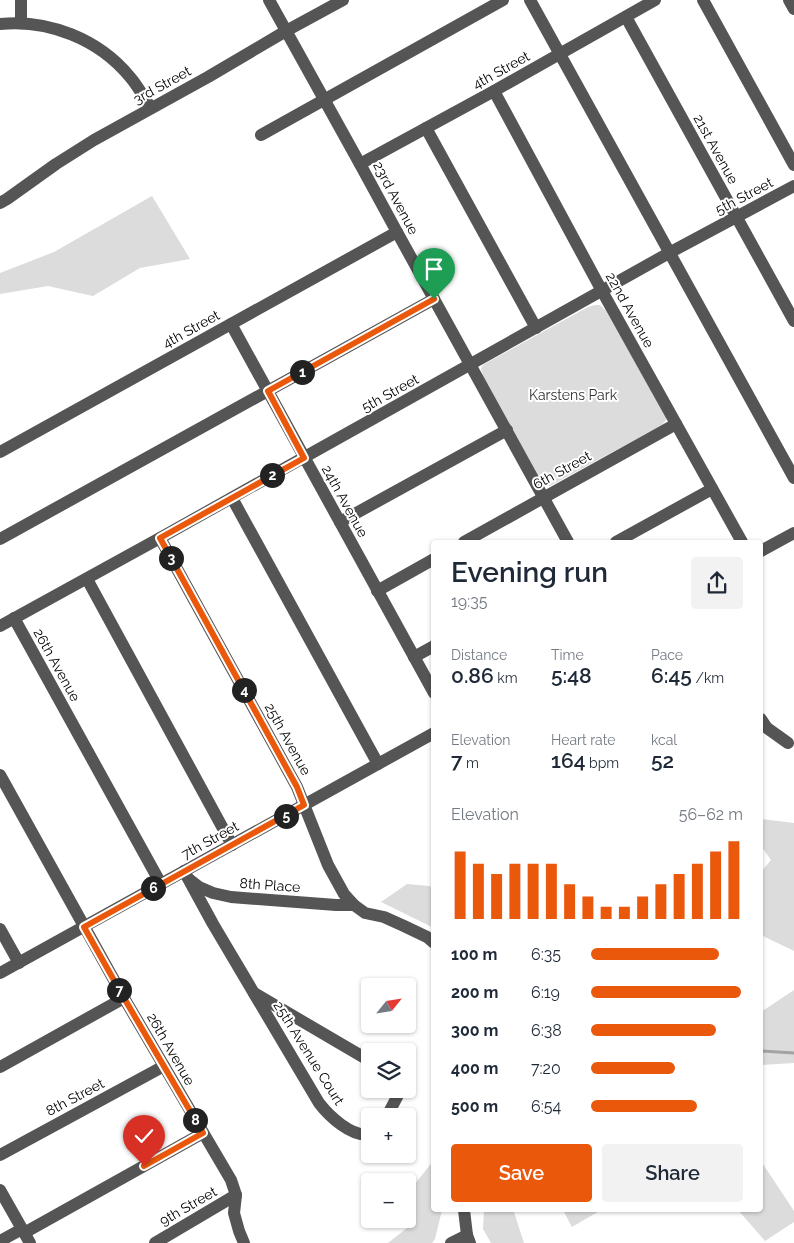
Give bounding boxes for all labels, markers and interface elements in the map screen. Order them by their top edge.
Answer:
street label: 4th Street [470,48,533,92]
street label: 3rd Street [130,63,194,107]
street label: 21st Avenue [690,111,742,187]
street label: 23rd Avenue [370,159,422,237]
street label: 5th Street [712,174,776,218]
pin [413,248,455,299]
icon: arrive [420,255,448,283]
street label: 22nd Avenue [603,270,657,350]
street label: 4th Street [160,307,223,351]
pin: 1 [290,360,314,384]
text: 1 [299,364,306,380]
street label: 5th Street [359,371,422,415]
park label: Karstens Park [529,387,618,403]
street label: 6th Street [530,447,594,492]
pin: 2 [260,462,284,488]
street label: 24th Avenue [319,462,371,540]
text: 2 [269,467,276,483]
pin: 3 [158,546,184,570]
text: 3 [168,550,175,566]
text: Evening run [451,556,608,589]
button: share [691,557,743,609]
text: 19:35 [451,592,488,611]
street label: 26th Avenue [30,626,84,704]
text: Distance [451,647,507,663]
text: Time [551,647,584,663]
text: Pace [651,647,683,663]
text: 0.86 [451,663,494,688]
text: 5:48 [551,663,592,688]
text: 6:45 [651,663,692,688]
text: km [494,670,518,686]
text: /km [692,670,724,686]
pin: 4 [232,678,256,702]
text: 4 [241,682,249,698]
street label: 25th Avenue [262,700,314,778]
text: Elevation [451,732,510,748]
text: Heart rate [551,732,615,748]
text: kcal [651,732,677,748]
text: 7 [451,748,463,773]
text: 164 [551,748,585,773]
text: 52 [651,748,674,773]
text: m [463,755,479,771]
text: bpm [585,755,619,771]
pin: 5 [274,804,298,828]
text: Elevation [451,805,519,824]
text: 56–62 m [679,805,743,824]
text: 5 [283,808,290,824]
street label: 7th Street [179,818,242,862]
street label: 8th Place [239,875,301,895]
pin: 6 [140,876,166,900]
text: 6 [149,880,158,896]
text: 100 m [451,945,497,964]
text: 6:35 [531,945,561,964]
pin: 7 [106,978,132,1002]
north arrow [361,978,416,1032]
map controls [361,978,416,1228]
text: 7 [116,982,123,998]
text: 200 m [451,983,498,1002]
text: 6:19 [531,983,560,1002]
street label: 25th Avenue Court [271,998,348,1108]
street label: 26th Avenue [144,1010,198,1088]
text: 300 m [451,1021,498,1040]
text: 6:38 [531,1021,562,1040]
button: layers [361,1043,416,1098]
text: 400 m [451,1059,499,1078]
text: 7:20 [531,1059,561,1078]
street label: 8th Street [43,1075,107,1119]
text: 500 m [451,1097,498,1116]
text: 6:54 [531,1097,561,1116]
pin: 8 [182,1108,208,1132]
button: + [361,1108,416,1163]
text: 8 [191,1112,200,1128]
pin [123,1115,165,1166]
icon: check [130,1122,158,1150]
button: Save [451,1144,592,1202]
button: Share [602,1144,743,1202]
button: − [361,1173,416,1228]
street label: 9th Street [157,1183,220,1229]

